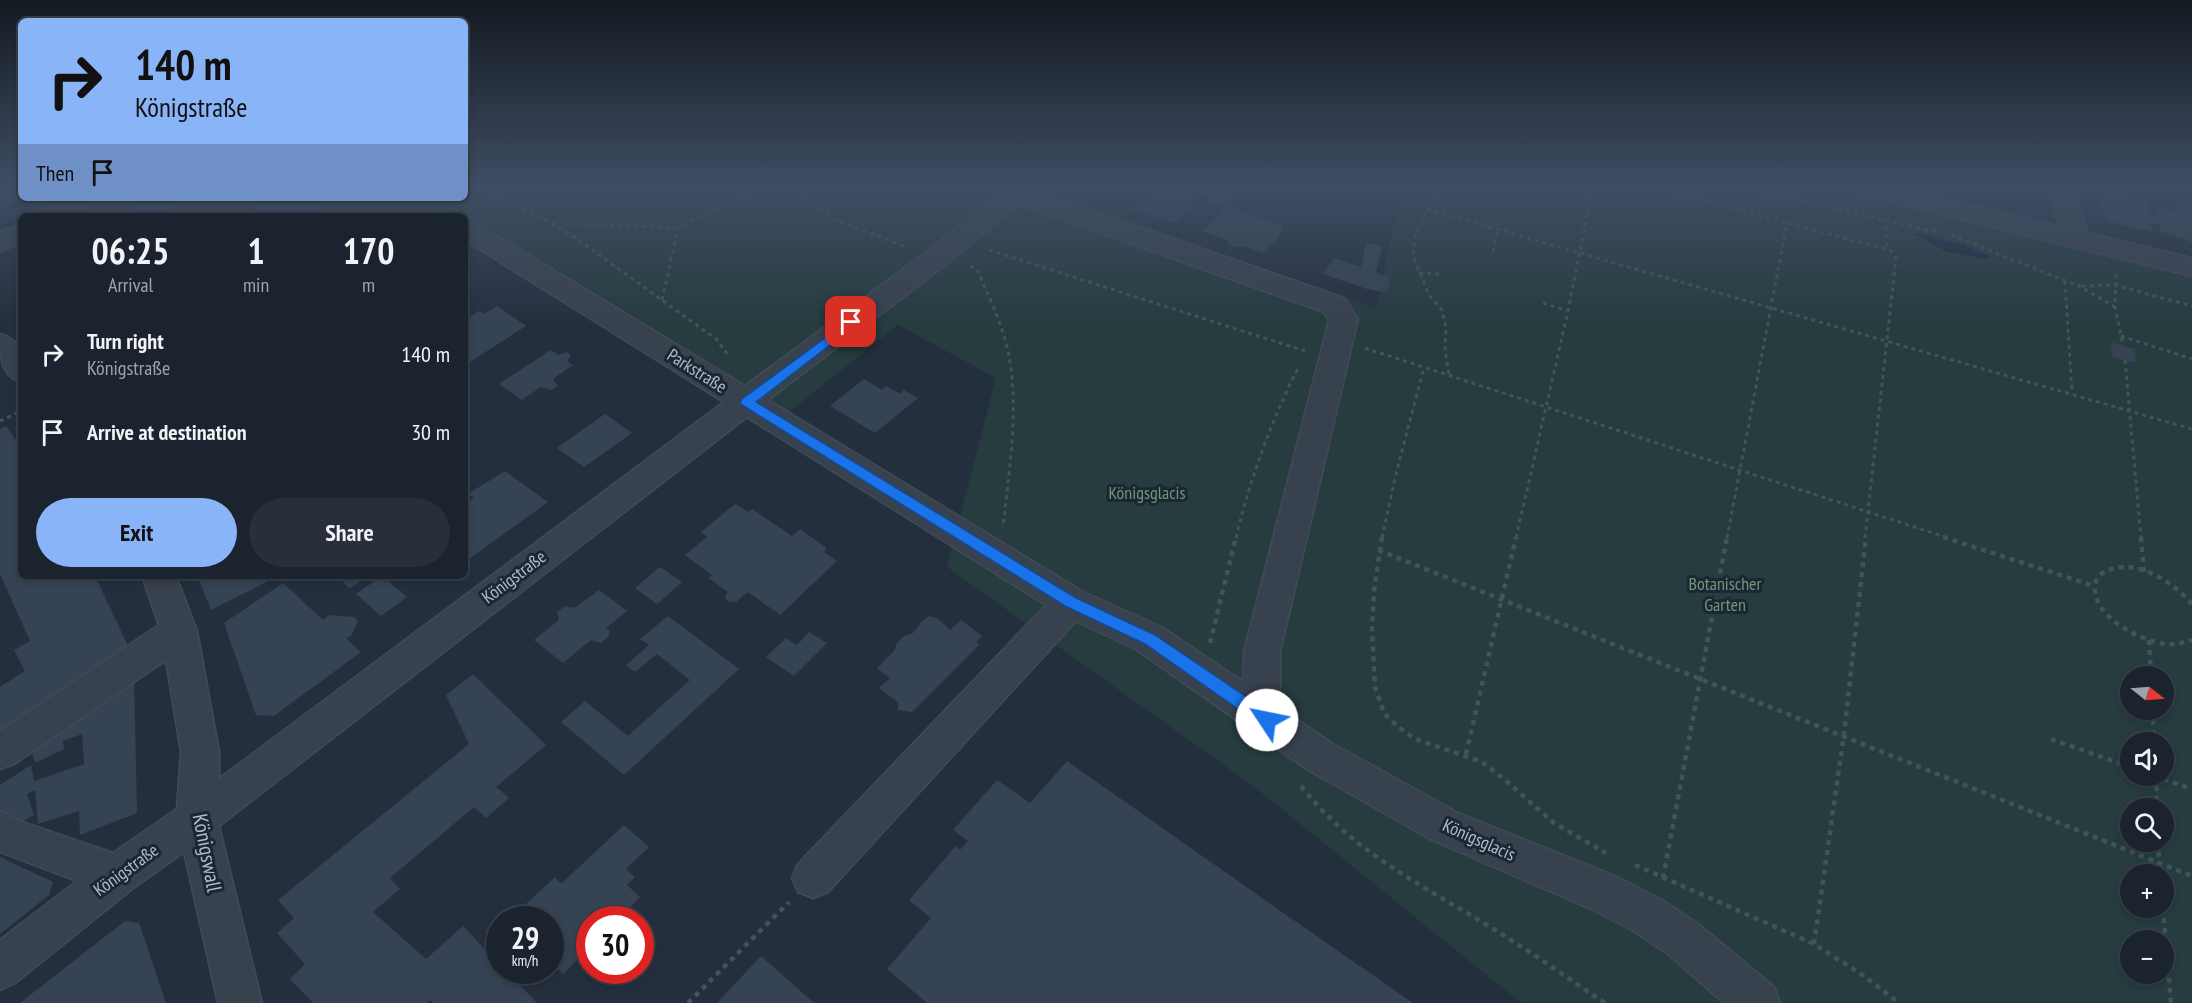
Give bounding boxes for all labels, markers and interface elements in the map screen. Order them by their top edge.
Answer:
text: 140 m [135,37,232,92]
icon: right [36,42,114,120]
text: Königstraße [135,90,247,124]
icon: arrive [86,156,119,189]
text: Then [36,159,74,187]
text: 06:25 [92,227,169,274]
text: 1 [247,227,265,274]
text: 170 [343,227,394,274]
text: Arrival [108,272,153,298]
text: min [243,272,269,298]
text: m [362,272,375,298]
pin [825,296,876,347]
icon: arrive [834,305,867,338]
text: Turn right [87,327,164,355]
icon: right [36,338,69,371]
text: 140 m [401,340,450,368]
street label: Parkstraße [663,343,731,398]
text: Königstraße [87,355,170,381]
icon: arrive [36,416,69,449]
text: Arrive at destination [87,418,247,446]
text: 30 m [411,418,450,446]
park label: Königsglacis [1108,481,1186,504]
button: Exit [36,498,237,567]
button: Share [249,498,450,567]
street label: Königstraße [477,545,551,608]
park label: Botanischer Garten [1689,572,1762,616]
north arrow [2120,666,2174,720]
map controls [2120,666,2174,984]
position arrow [1235,688,1299,752]
button: sound [2120,732,2174,786]
button: search [2120,798,2174,852]
street label: Königswall [187,811,228,894]
street label: Königsglacis [1439,813,1519,866]
street label: Königstraße [89,838,163,901]
button: + [2120,864,2174,918]
speed limit sign: 30 [576,906,654,984]
text: 29 [511,918,539,957]
button: − [2120,930,2174,984]
text: km/h [512,951,538,970]

